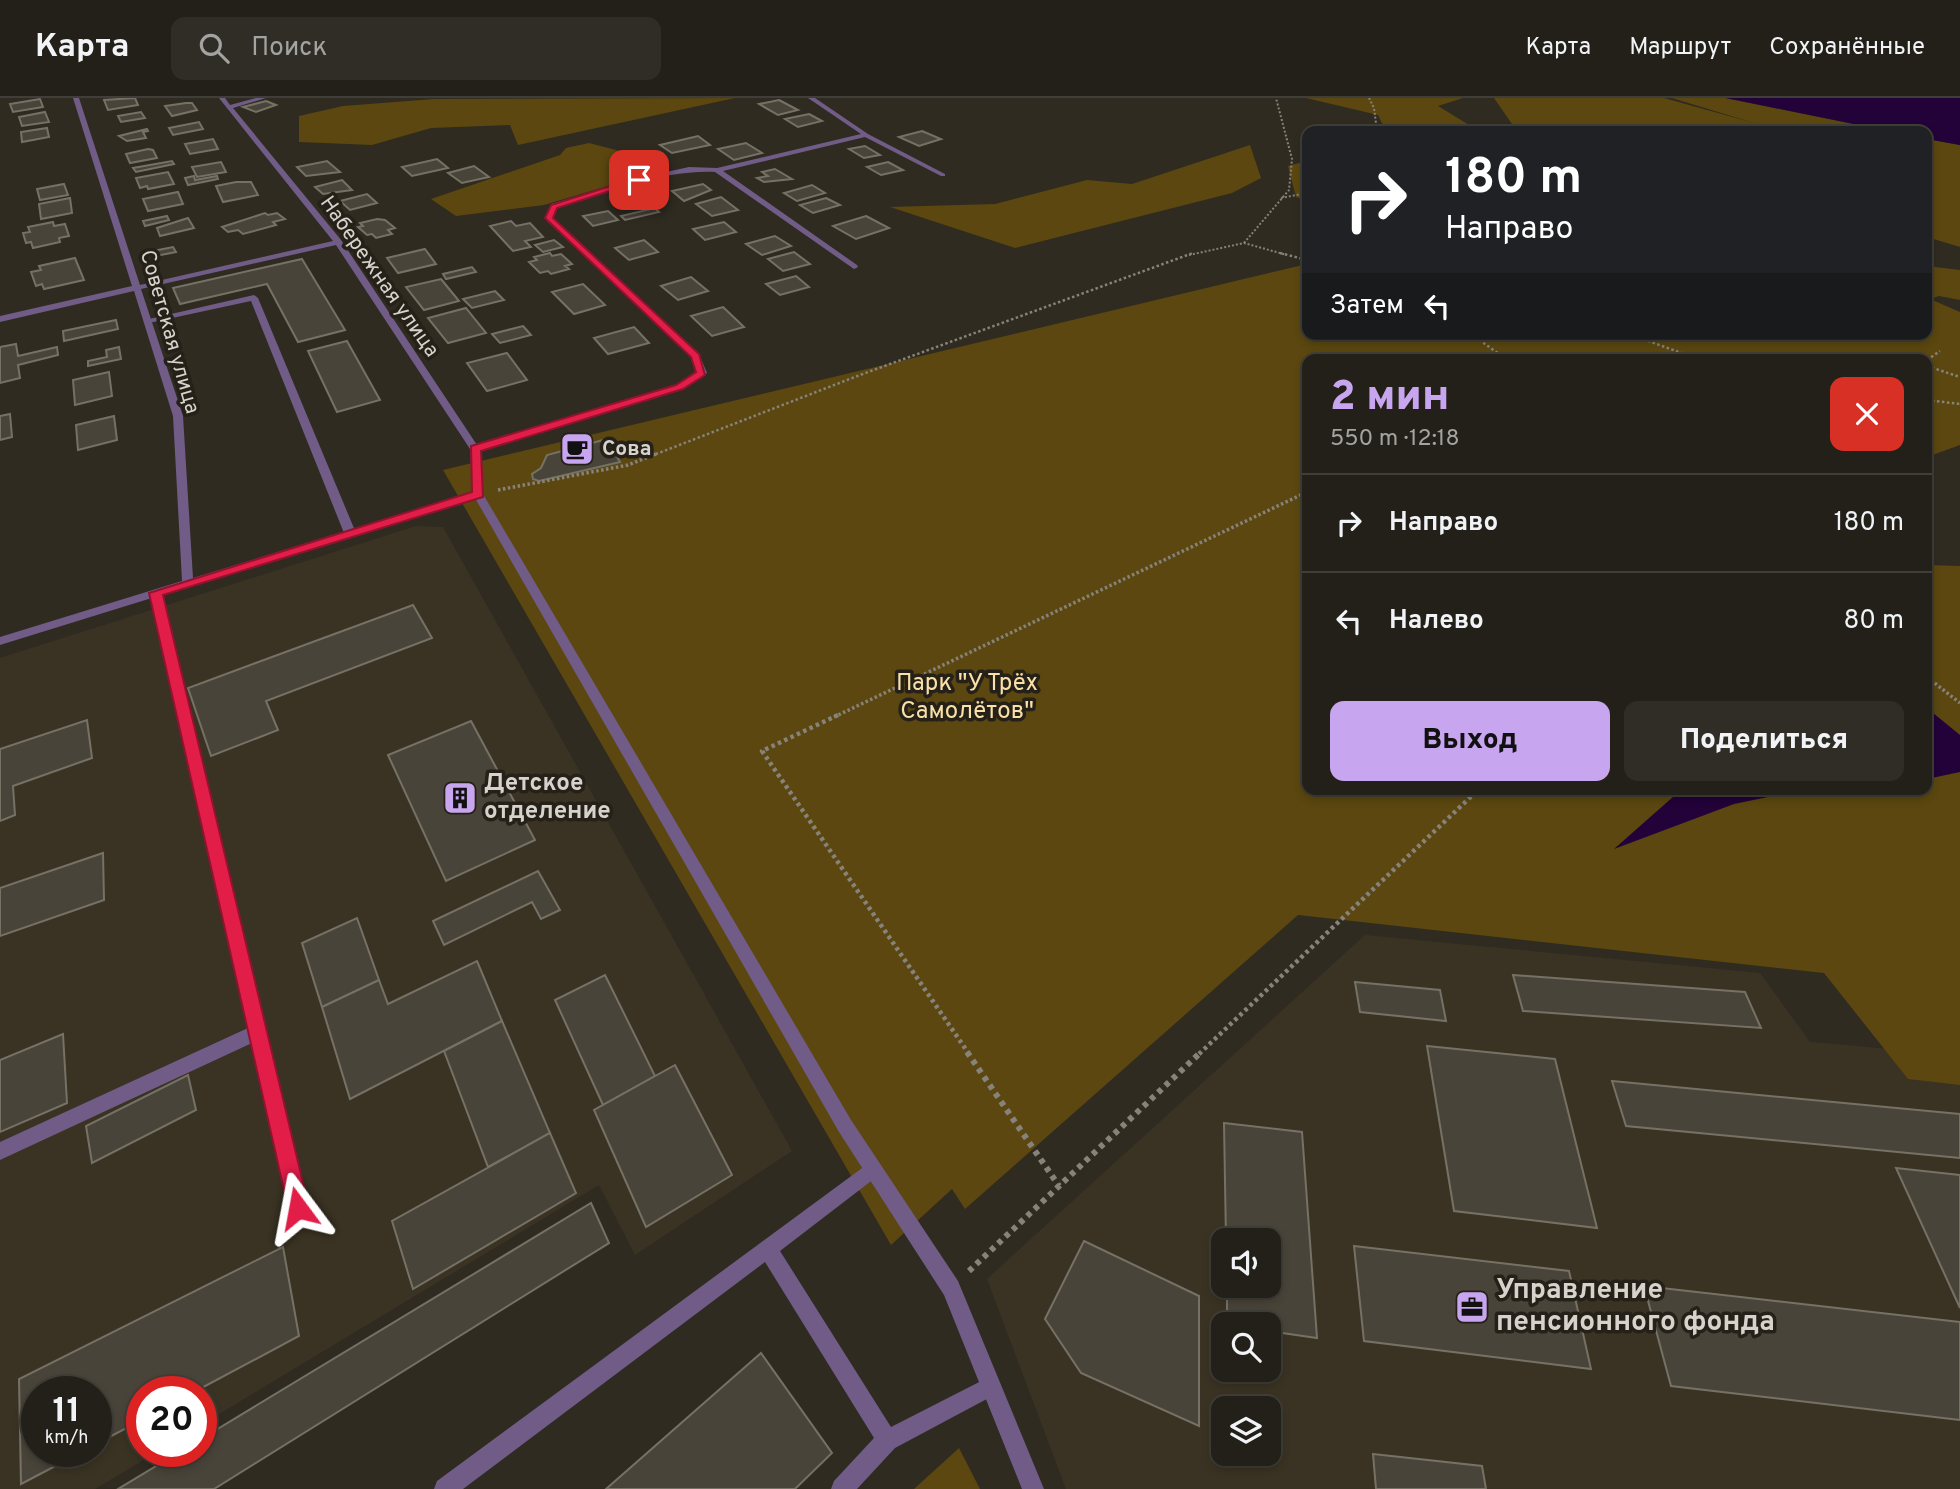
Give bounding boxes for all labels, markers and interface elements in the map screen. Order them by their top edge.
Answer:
search box [171,17,661,80]
text: Карта [35,27,129,69]
icon: search [195,29,233,67]
text: Поиск [251,32,327,65]
text: Карта [1525,33,1591,63]
text: Маршрут [1629,33,1731,63]
text: Сохранённые [1769,33,1925,63]
text: 180 m [1445,149,1582,211]
pin [609,150,669,210]
icon: right [1330,154,1421,245]
icon: arrive [620,161,658,199]
street label: Набережная улица [313,191,445,363]
text: Направо [1445,210,1573,250]
street label: Советская улица [133,247,205,417]
icon: left [1418,287,1456,325]
text: Затем [1330,290,1404,323]
text: 2 мин [1330,372,1449,425]
button: close [1830,377,1904,451]
text: 550 m · 12:18 [1330,425,1459,454]
cafe icon: Сова [558,430,596,468]
place label: Сова [602,436,652,463]
icon: right [1330,504,1368,542]
text: Направо [1389,507,1498,540]
text: 180 m [1834,507,1904,540]
icon: left [1330,602,1368,640]
text: Налево [1389,605,1484,638]
text: 80 m [1844,605,1904,638]
park label: Парк "У Трёх Самолётов" [896,669,1038,727]
button: Выход [1330,701,1610,781]
button: Поделиться [1624,701,1904,781]
place label: Детское отделение [484,769,611,827]
building icon: Детское отделение [441,779,479,817]
position arrow [261,1171,335,1245]
map controls [1211,1228,1281,1466]
button: sound [1211,1228,1281,1298]
place label: Управление пенсионного фонда [1496,1273,1775,1341]
office icon: Управление пенсионного фонда [1453,1288,1491,1326]
button: search [1211,1312,1281,1382]
speed limit sign: 20 [126,1376,217,1467]
text: 11 [53,1390,81,1434]
button: layers [1211,1396,1281,1466]
text: km/h [45,1427,88,1450]

